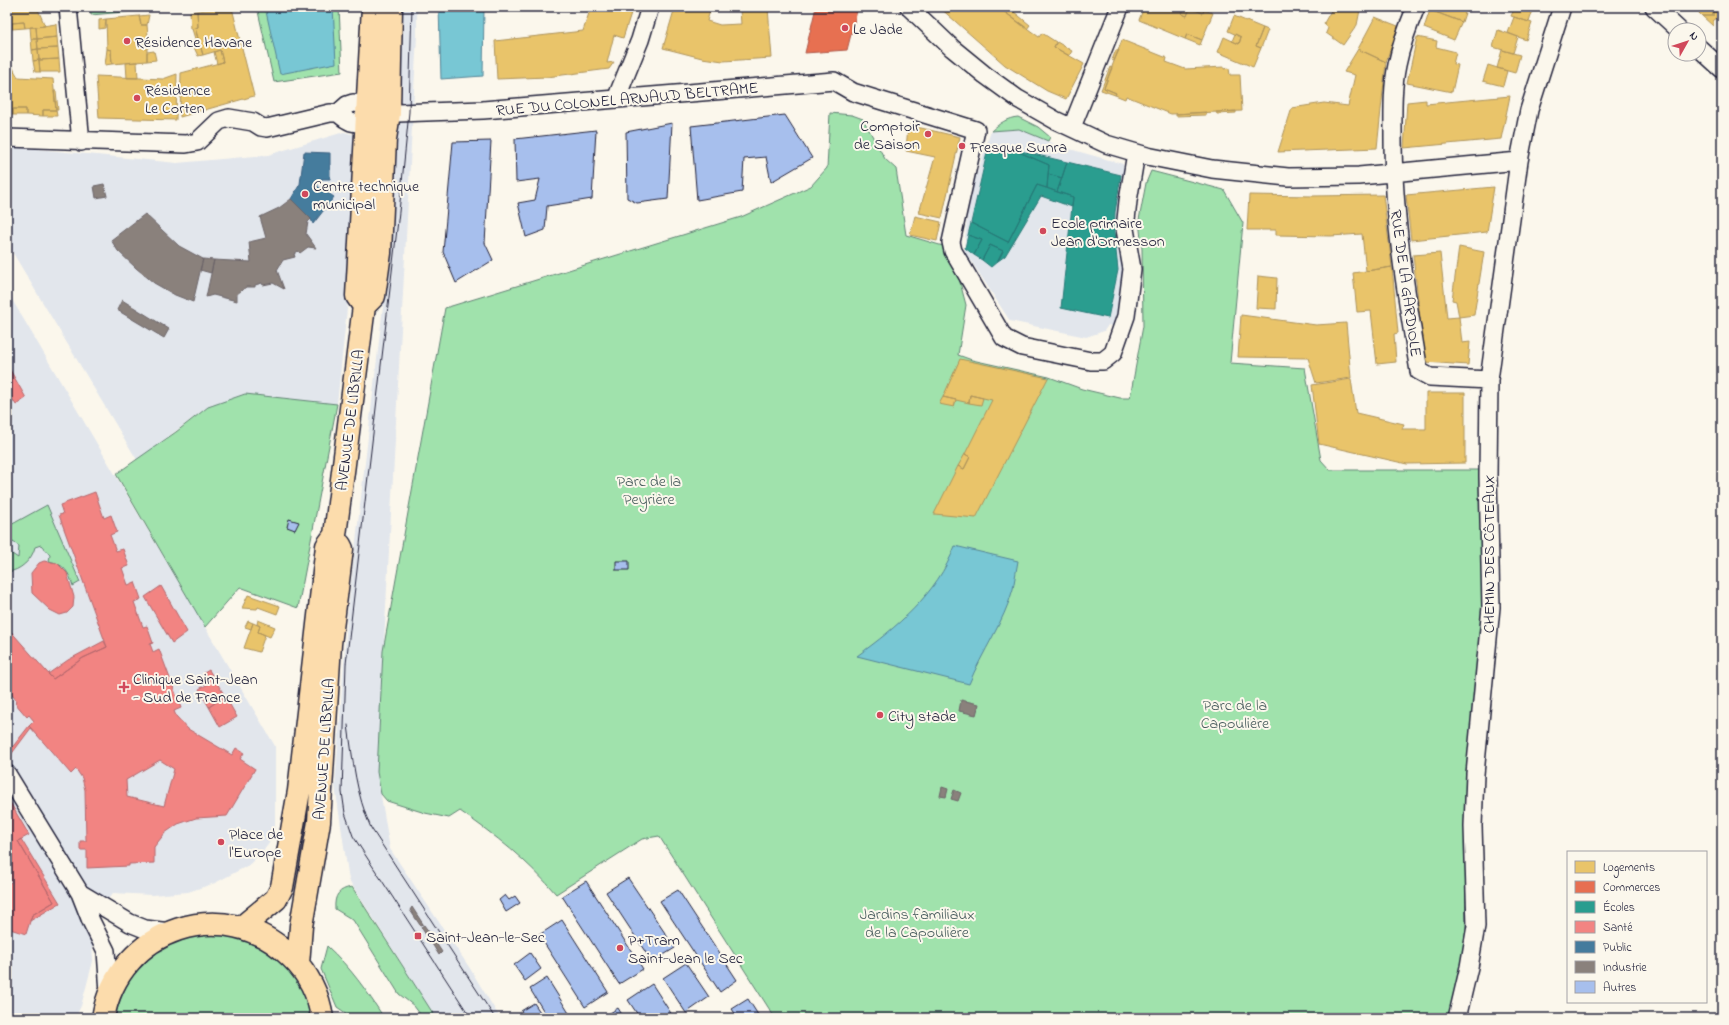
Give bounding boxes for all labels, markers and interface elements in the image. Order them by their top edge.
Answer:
place label: Le Jade [853,18,904,42]
north arrow [1667,22,1707,62]
marker: Le Jade [840,23,850,33]
text: N [1685,28,1703,44]
place label: Résidence Havane [135,31,253,55]
marker: Résidence Havane [122,36,132,46]
street label: RUE DU COLONEL ARNAUD BELTRAME [495,77,759,123]
place label: Résidence Le Corten [145,79,211,121]
marker: Résidence Le Corten [132,93,142,103]
place label: Comptoir de Saison [854,115,920,157]
marker: Comptoir de Saison [923,129,933,139]
place label: Fresque Sunra [969,136,1067,160]
marker: Fresque Sunra [957,141,967,151]
place label: Centre technique municipal [313,175,420,217]
marker: Centre technique municipal [300,189,310,199]
street label: RUE DE LA GARDIOLE [1383,208,1427,358]
place label: Ecole primaire Jean d'Ormesson [1051,212,1165,254]
marker: Ecole primaire Jean d'Ormesson [1038,226,1048,236]
street label: AVENUE DE LIBRILLA [330,348,372,492]
park label: Parc de la Peyrière [617,470,681,512]
street label: CHEMIN DES CÔTEAUX [1478,475,1502,633]
place label: Clinique Saint-Jean - Sud de France [133,668,258,710]
street label: AVENUE DE LIBRILLA [308,677,342,821]
marker: Clinique Saint-Jean - Sud de France [118,681,130,693]
park label: Parc de la Capoulière [1201,694,1270,736]
place label: City stade [888,705,957,729]
marker: City stade [875,710,885,720]
place label: Place de l'Europe [229,823,284,865]
marker: Place de l'Europe [216,837,226,847]
legend [1567,851,1707,1003]
text: Logements [1603,859,1655,878]
text: Commerces [1603,879,1660,897]
text: Écoles [1603,899,1635,917]
park label: Jardins familiaux de la Capoulière [859,903,975,945]
text: Santé [1603,919,1633,937]
place label: Saint-Jean-le-Sec [426,926,546,950]
place label: P+Tram Saint-Jean le Sec [628,929,744,971]
marker: Saint-Jean-le-Sec [413,931,423,941]
text: Public [1603,939,1632,957]
marker: P+Tram Saint-Jean le Sec [615,943,625,953]
text: Industrie [1603,959,1647,977]
text: Autres [1603,979,1636,997]

